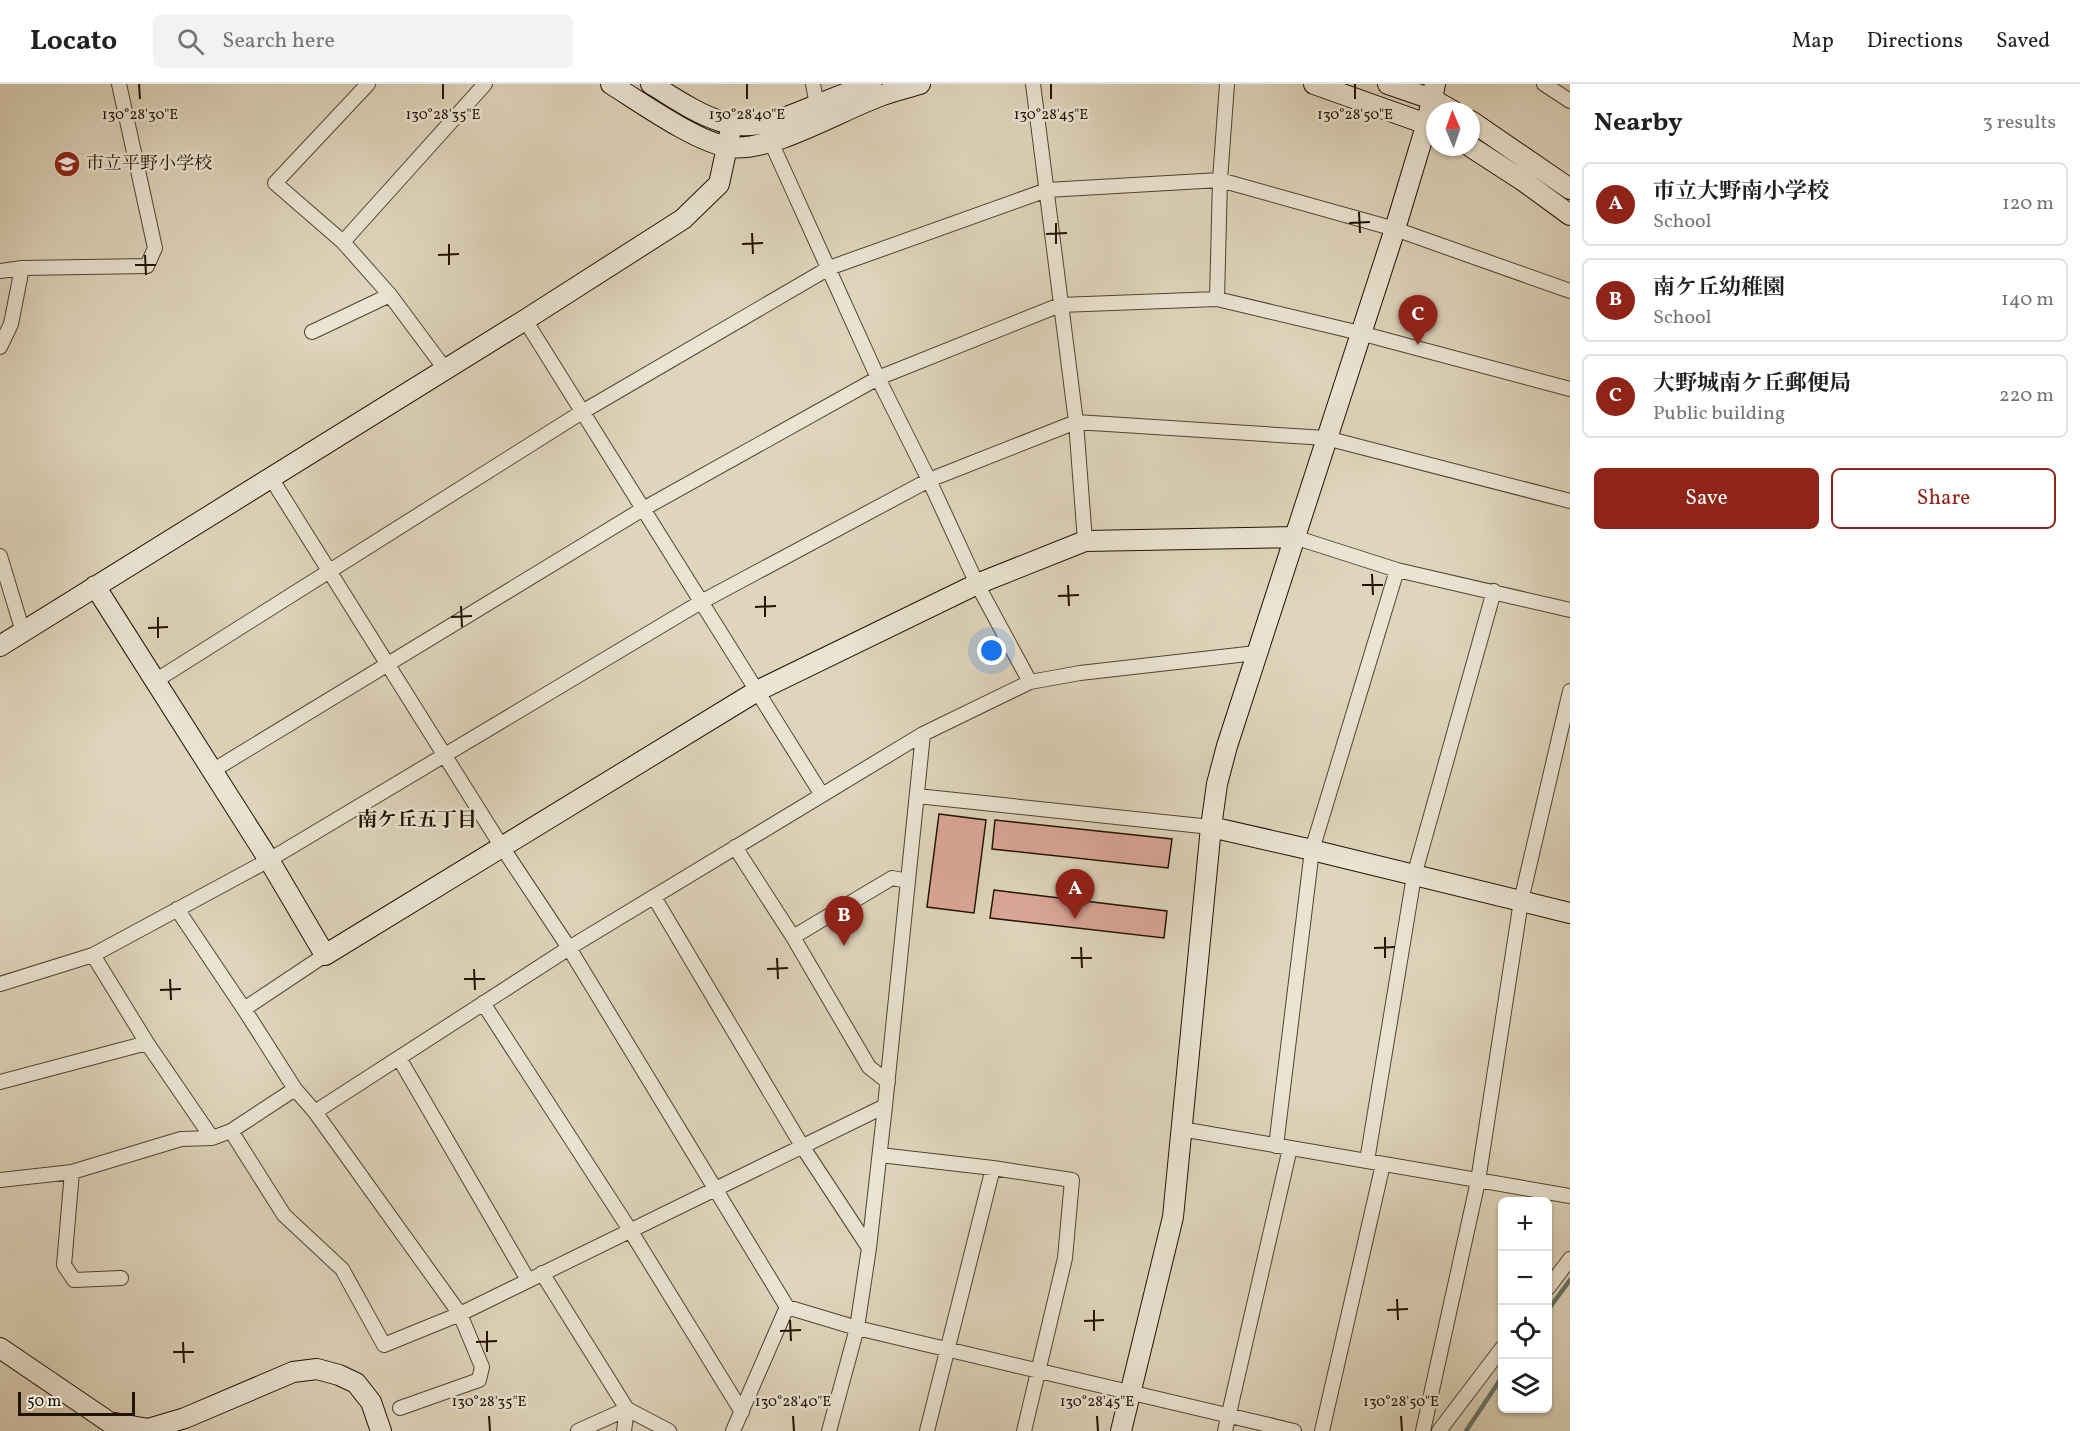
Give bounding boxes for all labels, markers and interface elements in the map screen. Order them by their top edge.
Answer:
search box [153,14,573,68]
text: Locato [30,22,117,61]
icon: search [174,25,207,58]
text: Search here [222,26,335,57]
text: Map [1792,27,1834,56]
text: Directions [1867,27,1963,56]
text: Saved [1996,27,2050,56]
north arrow [1426,102,1480,156]
text: 130°28'30"E [102,105,178,126]
text: 130°28'35"E [405,105,481,126]
text: 130°28'40"E [709,105,785,126]
text: 130°28'45"E [1014,105,1088,126]
text: 130°28'50"E [1317,105,1393,126]
text: Nearby [1594,105,1683,141]
text: 3 results [1982,109,2056,137]
school or university icon: 市立平野小学校 [52,149,82,179]
place label: 市立平野小学校 [86,152,212,177]
text: 市立大野南小学校 [1653,177,1829,208]
text: A [1608,190,1623,218]
text: 120 m [2002,190,2054,218]
text: School [1653,208,1711,236]
text: 南ケ丘幼稚園 [1653,273,1785,304]
text: B [1609,286,1622,314]
text: 140 m [2001,286,2054,314]
pin: C [1398,296,1438,345]
text: School [1653,304,1711,332]
text: 大野城南ケ丘郵便局 [1653,369,1851,400]
text: C [1609,382,1622,410]
text: 220 m [1999,382,2054,410]
text: Public building [1653,400,1785,428]
button: Save [1594,468,1819,529]
button: Share [1831,468,2056,529]
your location [977,636,1006,665]
district label: 南ケ丘五丁目 [357,807,477,835]
pin: A [1056,870,1094,919]
pin: B [824,896,864,946]
map controls [1498,1197,1552,1413]
button: + [1498,1197,1552,1251]
button: − [1498,1251,1552,1305]
button: locate [1498,1305,1552,1359]
button: layers [1498,1359,1552,1413]
scale bar [18,1389,135,1416]
text: 50 m [27,1391,61,1413]
text: 130°28'35"E [451,1392,527,1413]
text: 130°28'40"E [755,1392,831,1413]
text: 130°28'45"E [1060,1392,1134,1413]
text: 130°28'50"E [1363,1392,1439,1413]

